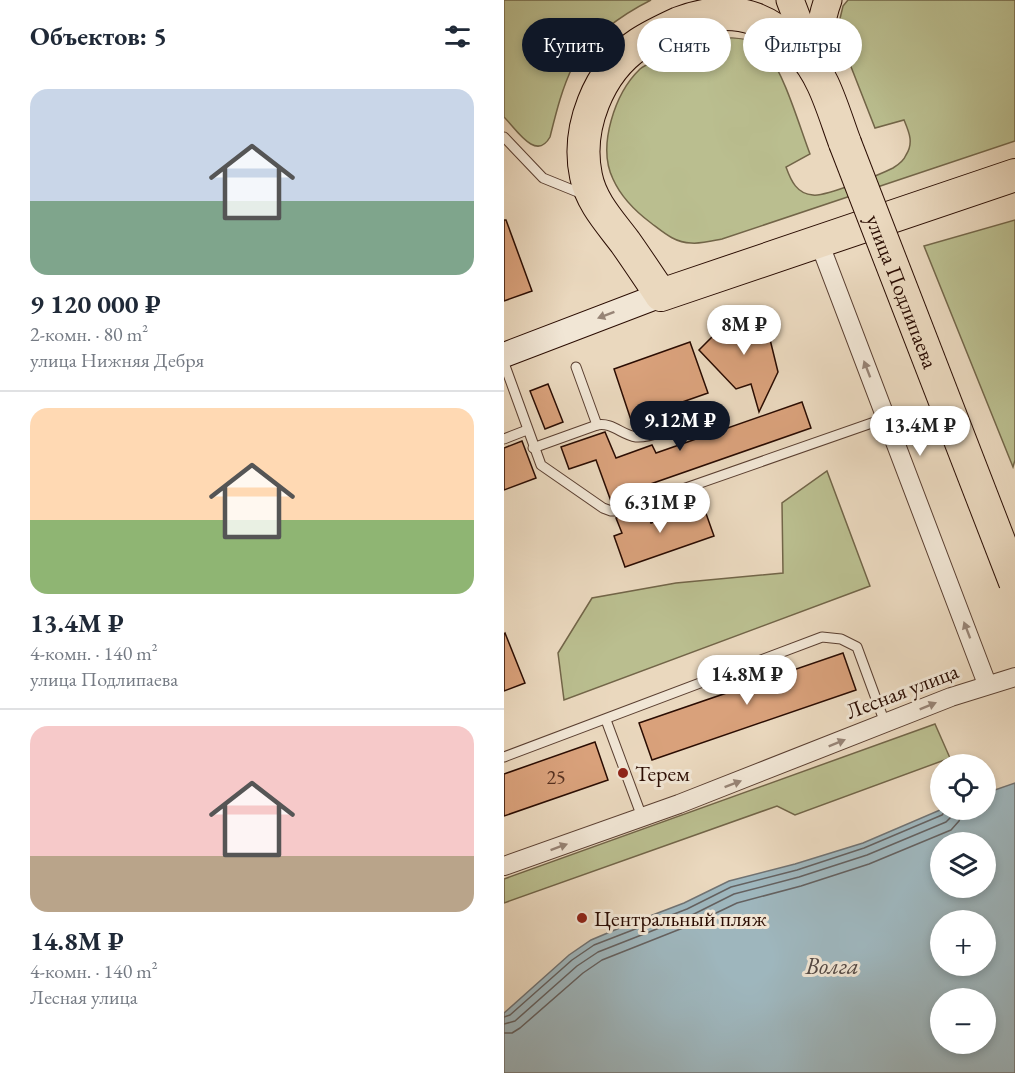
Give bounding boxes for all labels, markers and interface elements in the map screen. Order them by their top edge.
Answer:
chip: Купить [522,18,625,72]
chip: Снять [637,18,731,72]
chip: Фильтры [743,18,862,72]
text: Объектов: 5 [30,19,167,53]
icon: filters [441,20,474,53]
icon: home [198,128,306,236]
street label: улица Подлипаева [859,210,945,373]
text: 9 120 000 ₽ [30,287,161,321]
pin: 8M ₽ [708,305,780,356]
one-way arrow [597,311,615,321]
text: 8M ₽ [721,311,767,337]
text: 2-комн. · 80 m² [30,321,148,347]
text: улица Нижняя Дебря [30,347,204,373]
one-way arrow [862,360,872,378]
pin: 9.12M ₽ [625,401,735,452]
pin: 13.4M ₽ [865,406,975,457]
text: 9.12M ₽ [644,407,716,433]
text: 13.4M ₽ [884,412,956,438]
icon: home [198,447,306,555]
pin: 6.31M ₽ [605,483,715,534]
text: 6.31M ₽ [624,489,696,515]
text: 13.4M ₽ [30,606,124,640]
one-way arrow [961,621,971,639]
text: 4-комн. · 140 m² [30,640,158,666]
pin: 14.8M ₽ [692,655,802,706]
street label: Лесная улица [841,656,963,726]
text: 14.8M ₽ [711,661,783,687]
text: улица Подлипаева [30,666,178,692]
one-way arrow [920,701,938,711]
one-way arrow [828,738,846,748]
map controls [930,754,996,1054]
button: locate [930,754,996,820]
place label: Терем [635,759,690,788]
house number: 25 [546,764,566,790]
icon: home [198,765,306,873]
marker: Терем [616,766,630,780]
one-way arrow [724,778,742,788]
button: layers [930,832,996,898]
one-way arrow [550,841,568,851]
place label: Центральный пляж [594,904,767,933]
button: + [930,910,996,976]
marker: Центральный пляж [575,911,589,925]
text: 14.8M ₽ [30,924,124,958]
water label: Волга [804,950,859,981]
text: 4-комн. · 140 m² [30,958,158,984]
text: Лесная улица [30,984,138,1010]
button: − [930,988,996,1054]

